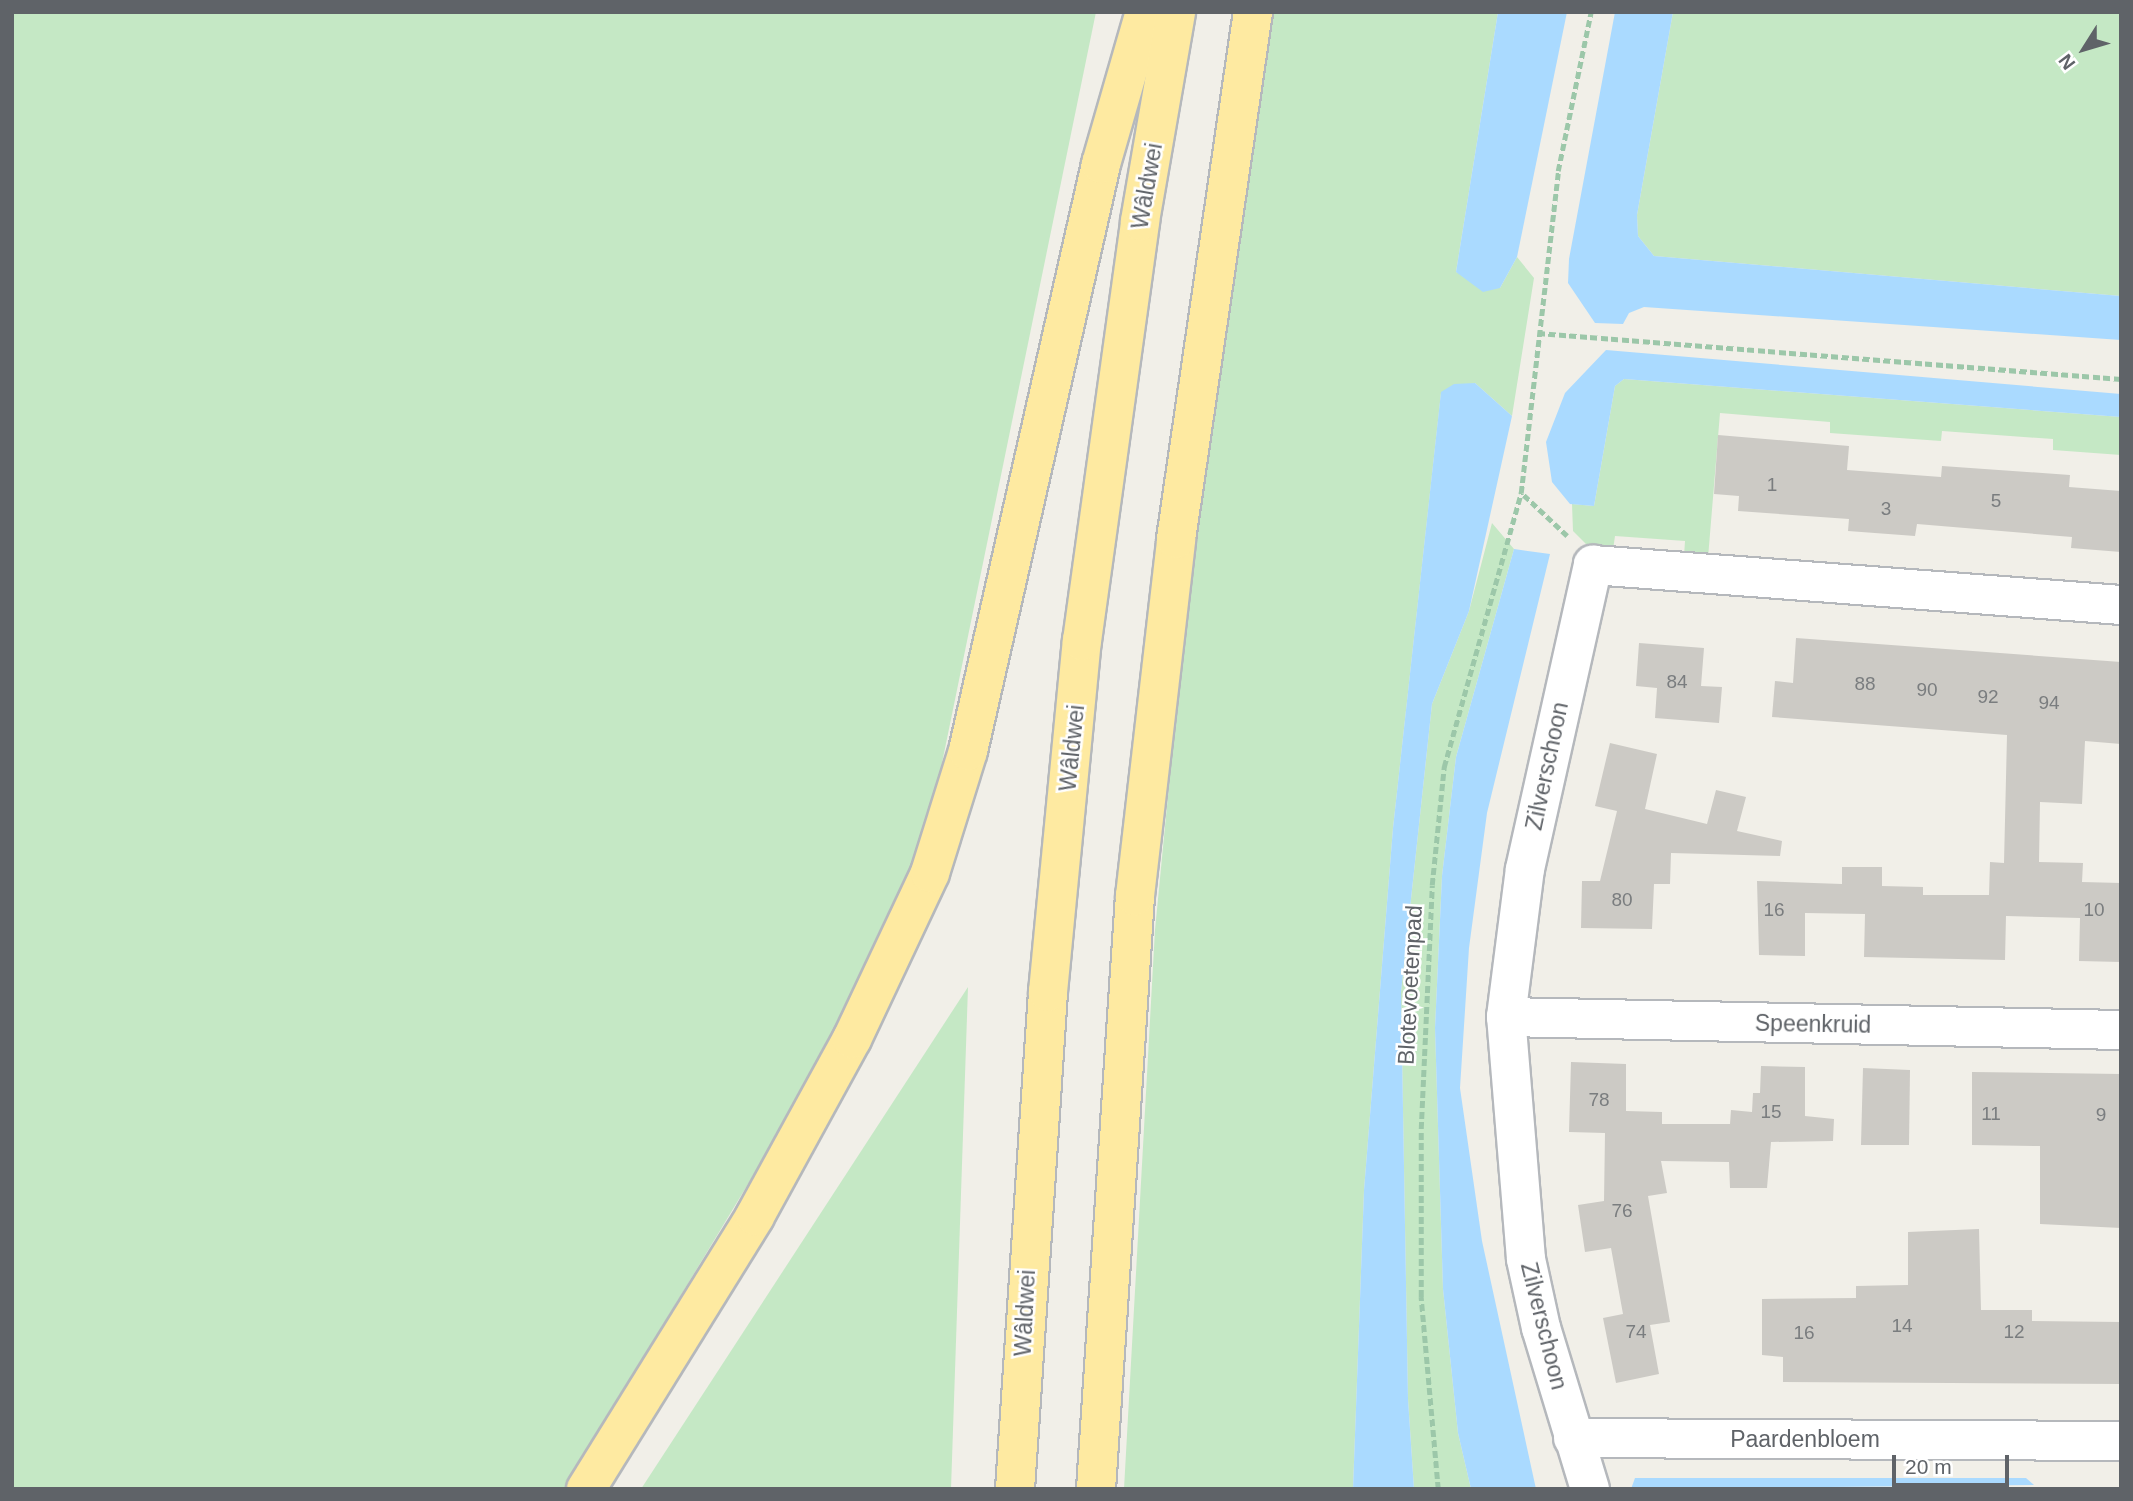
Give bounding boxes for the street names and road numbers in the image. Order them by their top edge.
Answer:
street label: Wâldwei [1126,141,1168,231]
street label: Zilverschoon [1520,699,1574,833]
street label: Wâldwei [1054,703,1090,793]
street label: Blotevoetenpad [1392,904,1428,1066]
street label: Speenkruid [1755,1009,1871,1039]
street label: Zilverschoon [1515,1259,1573,1393]
street label: Wâldwei [1009,1269,1041,1357]
street label: Paardenbloem [1730,1425,1880,1453]

